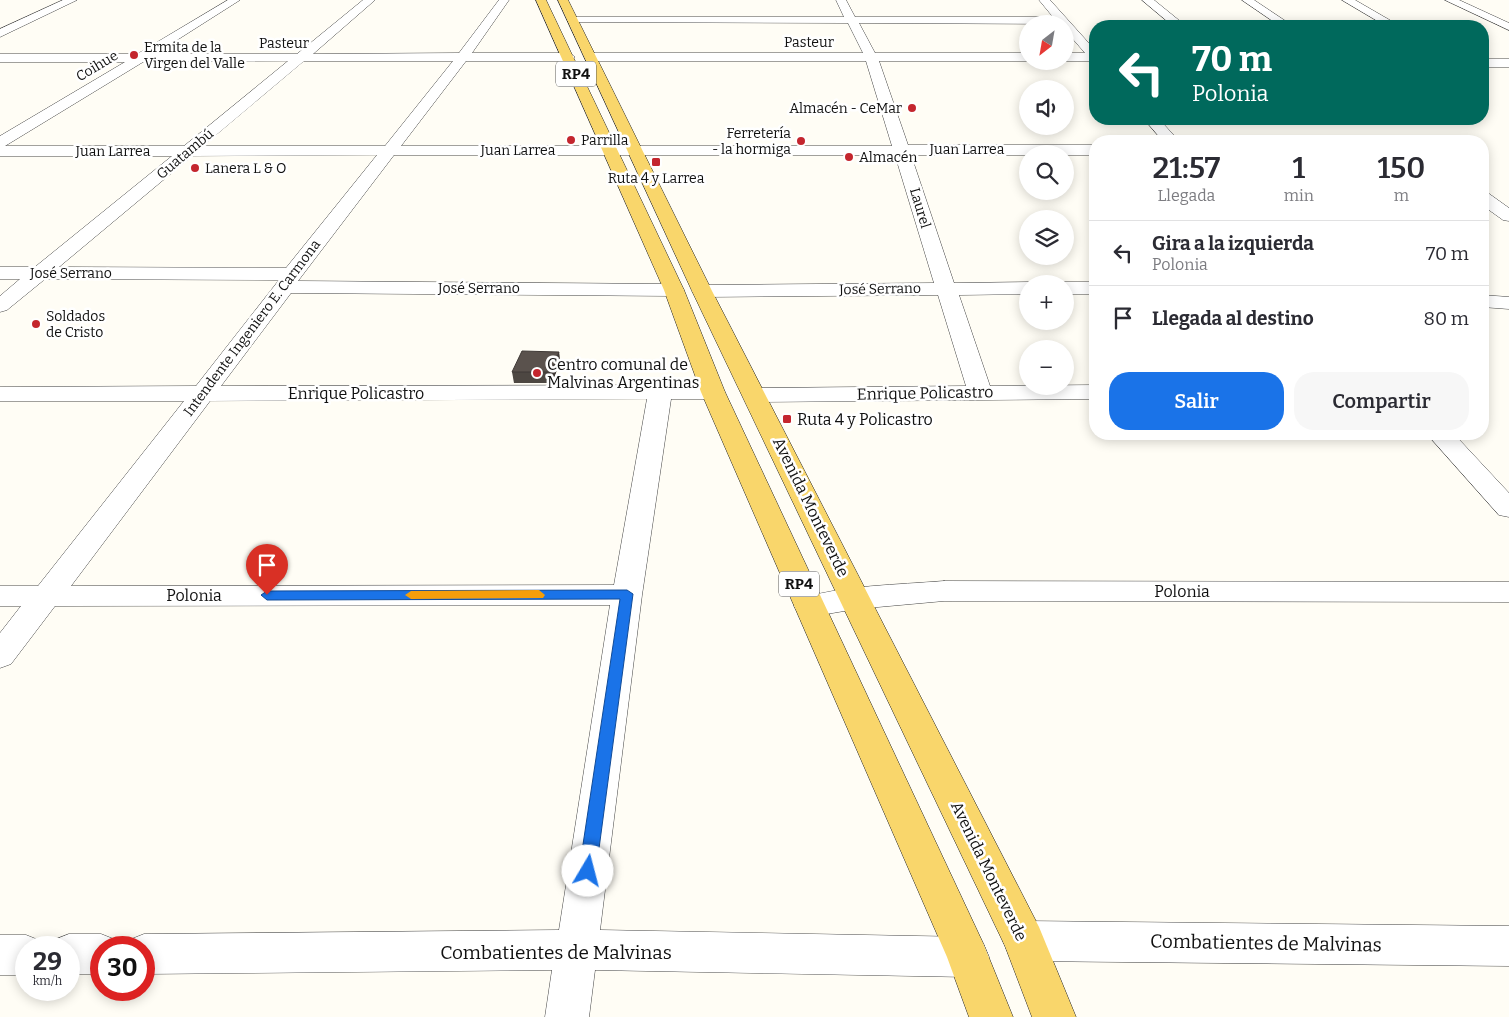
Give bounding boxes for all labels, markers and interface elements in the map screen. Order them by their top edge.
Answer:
north arrow [1019,15,1074,70]
map controls [1019,15,1074,395]
street label: Pasteur [784,34,834,51]
street label: Pasteur [259,35,309,52]
text: 70 m [1192,38,1272,80]
place label: Ermita de la Virgen del Valle [144,39,245,72]
icon: left [1109,40,1174,105]
street label: Coihue [73,47,121,85]
marker: Ermita de la Virgen del Valle [128,49,140,61]
road number: RP4 [556,62,596,86]
button: sound [1019,80,1074,135]
text: Polonia [1192,80,1269,107]
place label: Almacén - CeMar [789,100,902,117]
marker: Almacén - CeMar [906,102,918,114]
street label: Guatambú [153,125,217,183]
place label: Ferretería - la hormiga [712,125,791,158]
place label: Parrilla [581,132,629,149]
marker: Parrilla [565,134,577,146]
marker: Ferretería - la hormiga [795,135,807,147]
street label: Juan Larrea [929,141,1005,158]
street label: Juan Larrea [480,142,556,159]
street label: Juan Larrea [75,143,151,160]
button: search [1019,145,1074,200]
place label: Almacén [859,149,917,166]
text: 21:57 [1153,150,1220,186]
text: 1 [1292,150,1305,186]
text: 150 [1377,150,1425,186]
marker: Almacén [843,151,855,163]
marker: Ruta 4 y Larrea [650,156,662,168]
place label: Lanera L & O [205,160,286,177]
marker: Lanera L & O [189,162,201,174]
place label: Ruta 4 y Larrea [608,170,705,187]
street label: Laurel [906,186,934,230]
text: Llegada [1157,186,1215,205]
text: min [1284,186,1314,205]
text: m [1394,186,1409,205]
button: layers [1019,210,1074,265]
text: Gira a la izquierda [1152,232,1314,255]
street label: Intendente Ingeniero E. Carmona [180,236,324,420]
icon: left [1109,239,1137,267]
text: 70 m [1426,242,1469,265]
text: Polonia [1152,255,1208,274]
street label: José Serrano [29,265,112,282]
button: + [1019,275,1074,330]
street label: José Serrano [437,280,520,297]
street label: José Serrano [838,280,921,298]
icon: arrive [1109,304,1137,332]
text: Llegada al destino [1152,307,1314,330]
text: 80 m [1423,307,1469,330]
place label: Soldados de Cristo [46,308,105,341]
marker: Soldados de Cristo [30,318,42,330]
button: − [1019,340,1074,395]
place label: Centro comunal de Malvinas Argentinas [547,355,699,392]
marker: Centro comunal de Malvinas Argentinas [531,367,543,379]
button: Salir [1109,372,1284,430]
button: Compartir [1294,372,1469,430]
street label: Enrique Policastro [857,382,993,404]
street label: Enrique Policastro [288,384,424,403]
place label: Ruta 4 y Policastro [797,410,933,429]
marker: Ruta 4 y Policastro [781,413,793,425]
street label: Avenida Monteverde [769,434,853,580]
pin [246,544,288,595]
icon: arrive [253,551,281,579]
road number: RP4 [779,572,819,596]
street label: Polonia [1154,582,1210,601]
street label: Polonia [166,586,222,605]
street label: Avenida Monteverde [947,798,1031,944]
position arrow [561,844,613,896]
street label: Combatientes de Malvinas [1150,929,1382,957]
speed limit sign: 30 [90,936,155,1001]
street label: Combatientes de Malvinas [440,941,672,964]
text: 29 [33,947,62,977]
text: km/h [33,974,62,988]

